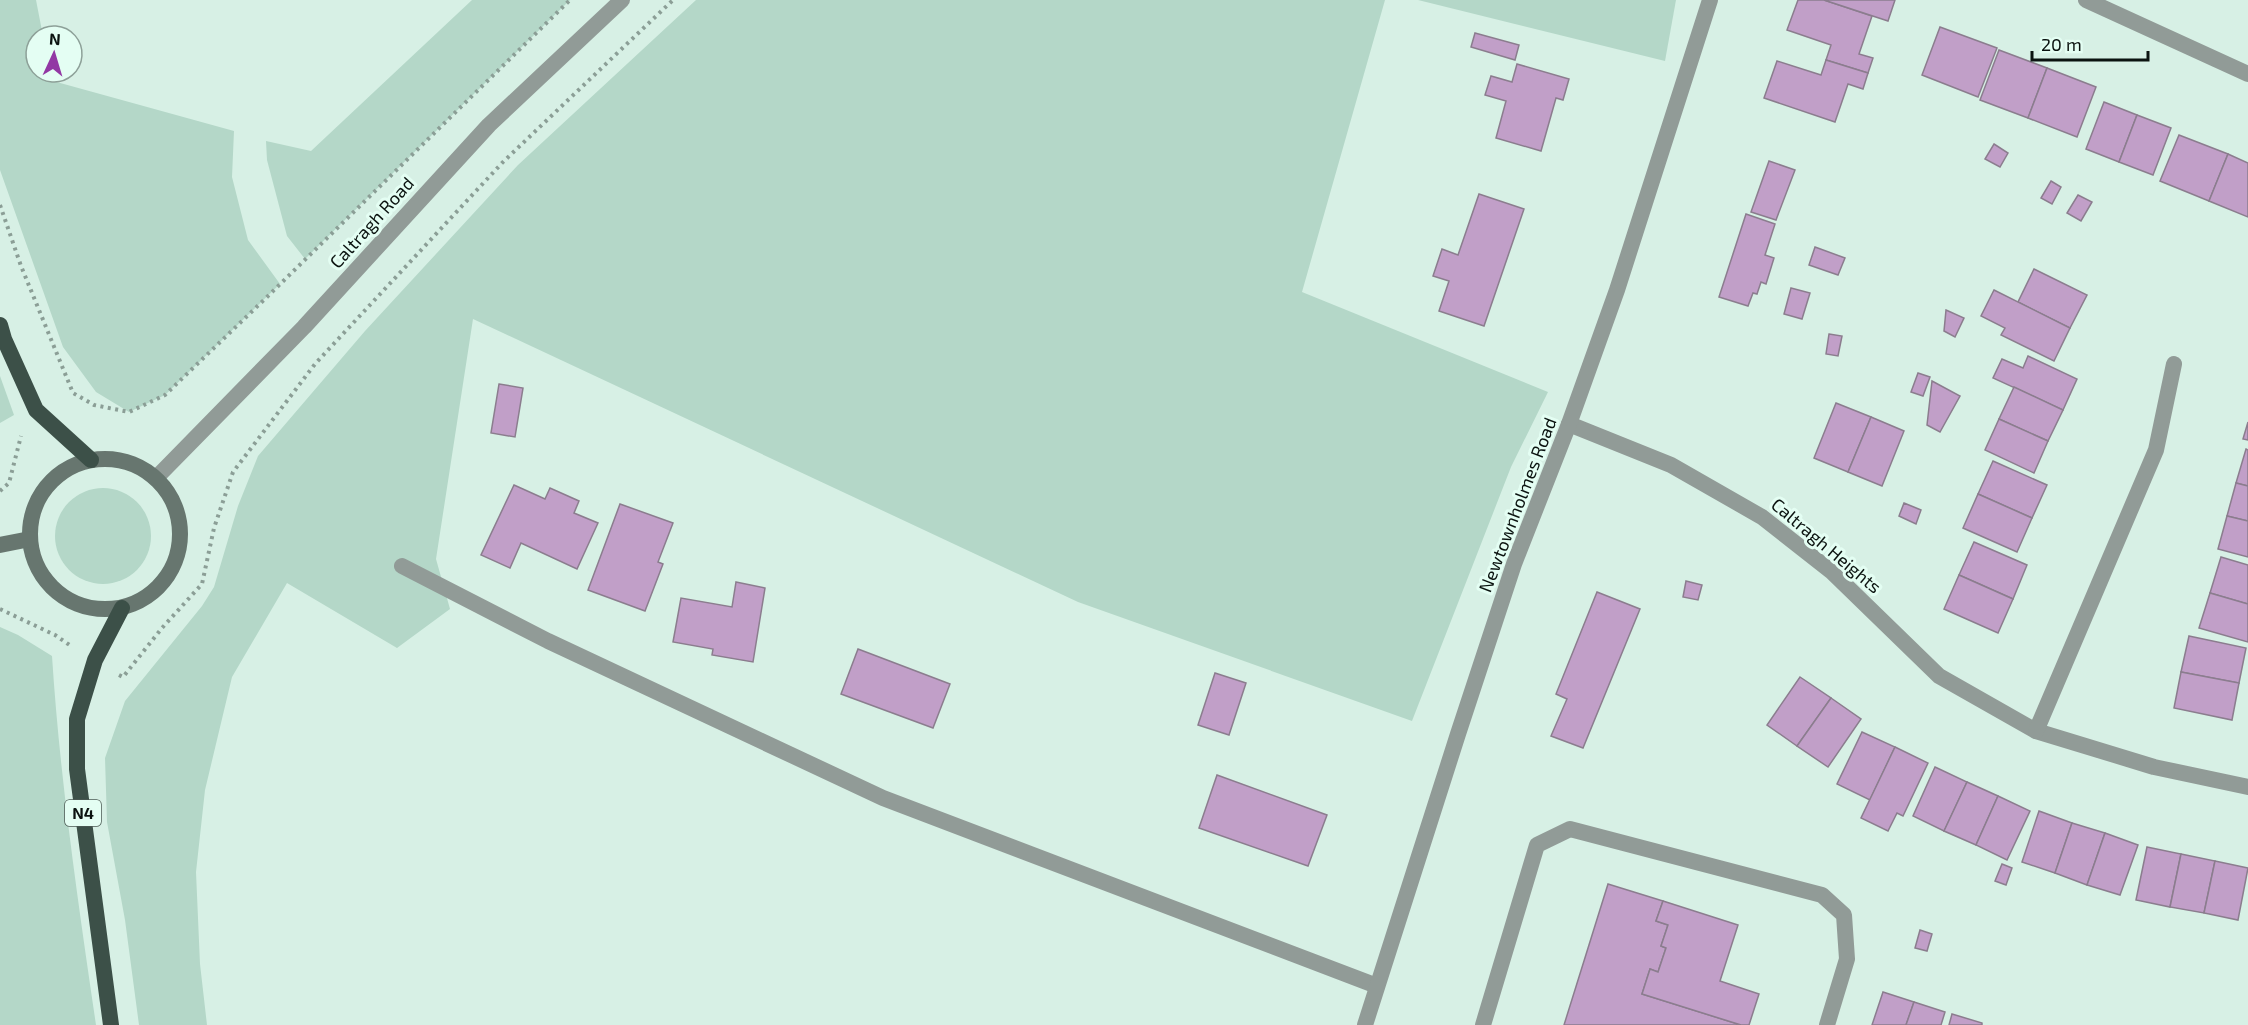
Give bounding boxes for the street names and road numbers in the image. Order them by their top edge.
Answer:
street label: Caltragh Road [325,172,418,273]
street label: Newtownholmes Road [1474,414,1561,595]
street label: Caltragh Heights [1767,493,1886,598]
road number: N4 [65,800,101,826]

